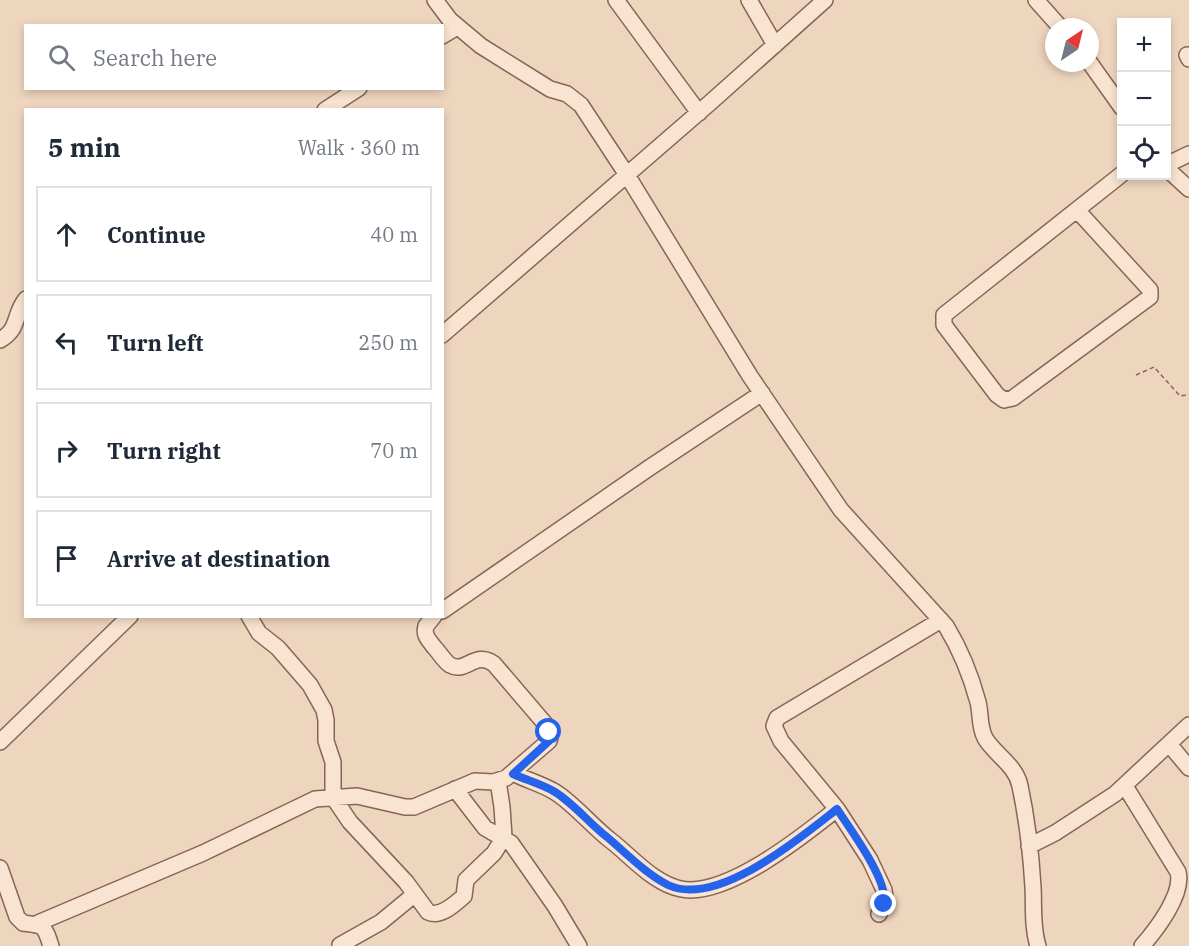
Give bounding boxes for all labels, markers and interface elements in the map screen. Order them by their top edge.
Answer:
north arrow [1045,18,1099,72]
map controls [1117,18,1171,180]
button: + [1117,18,1171,72]
search box [24,24,444,90]
icon: search [45,41,78,74]
text: Search here [93,43,217,72]
button: − [1117,72,1171,126]
button: locate [1117,126,1171,180]
text: 5 min [48,130,121,164]
text: Walk · 360 m [298,134,420,161]
icon: ahead [50,218,83,251]
text: Continue [107,220,206,249]
text: 40 m [370,221,418,248]
icon: left [50,326,83,359]
text: Turn left [107,328,203,357]
text: 250 m [358,329,418,356]
icon: right [50,434,83,467]
text: Turn right [107,436,221,465]
text: 70 m [370,437,418,464]
icon: arrive [50,542,83,575]
text: Arrive at destination [107,544,330,573]
route start [535,718,561,744]
route end [870,890,896,916]

